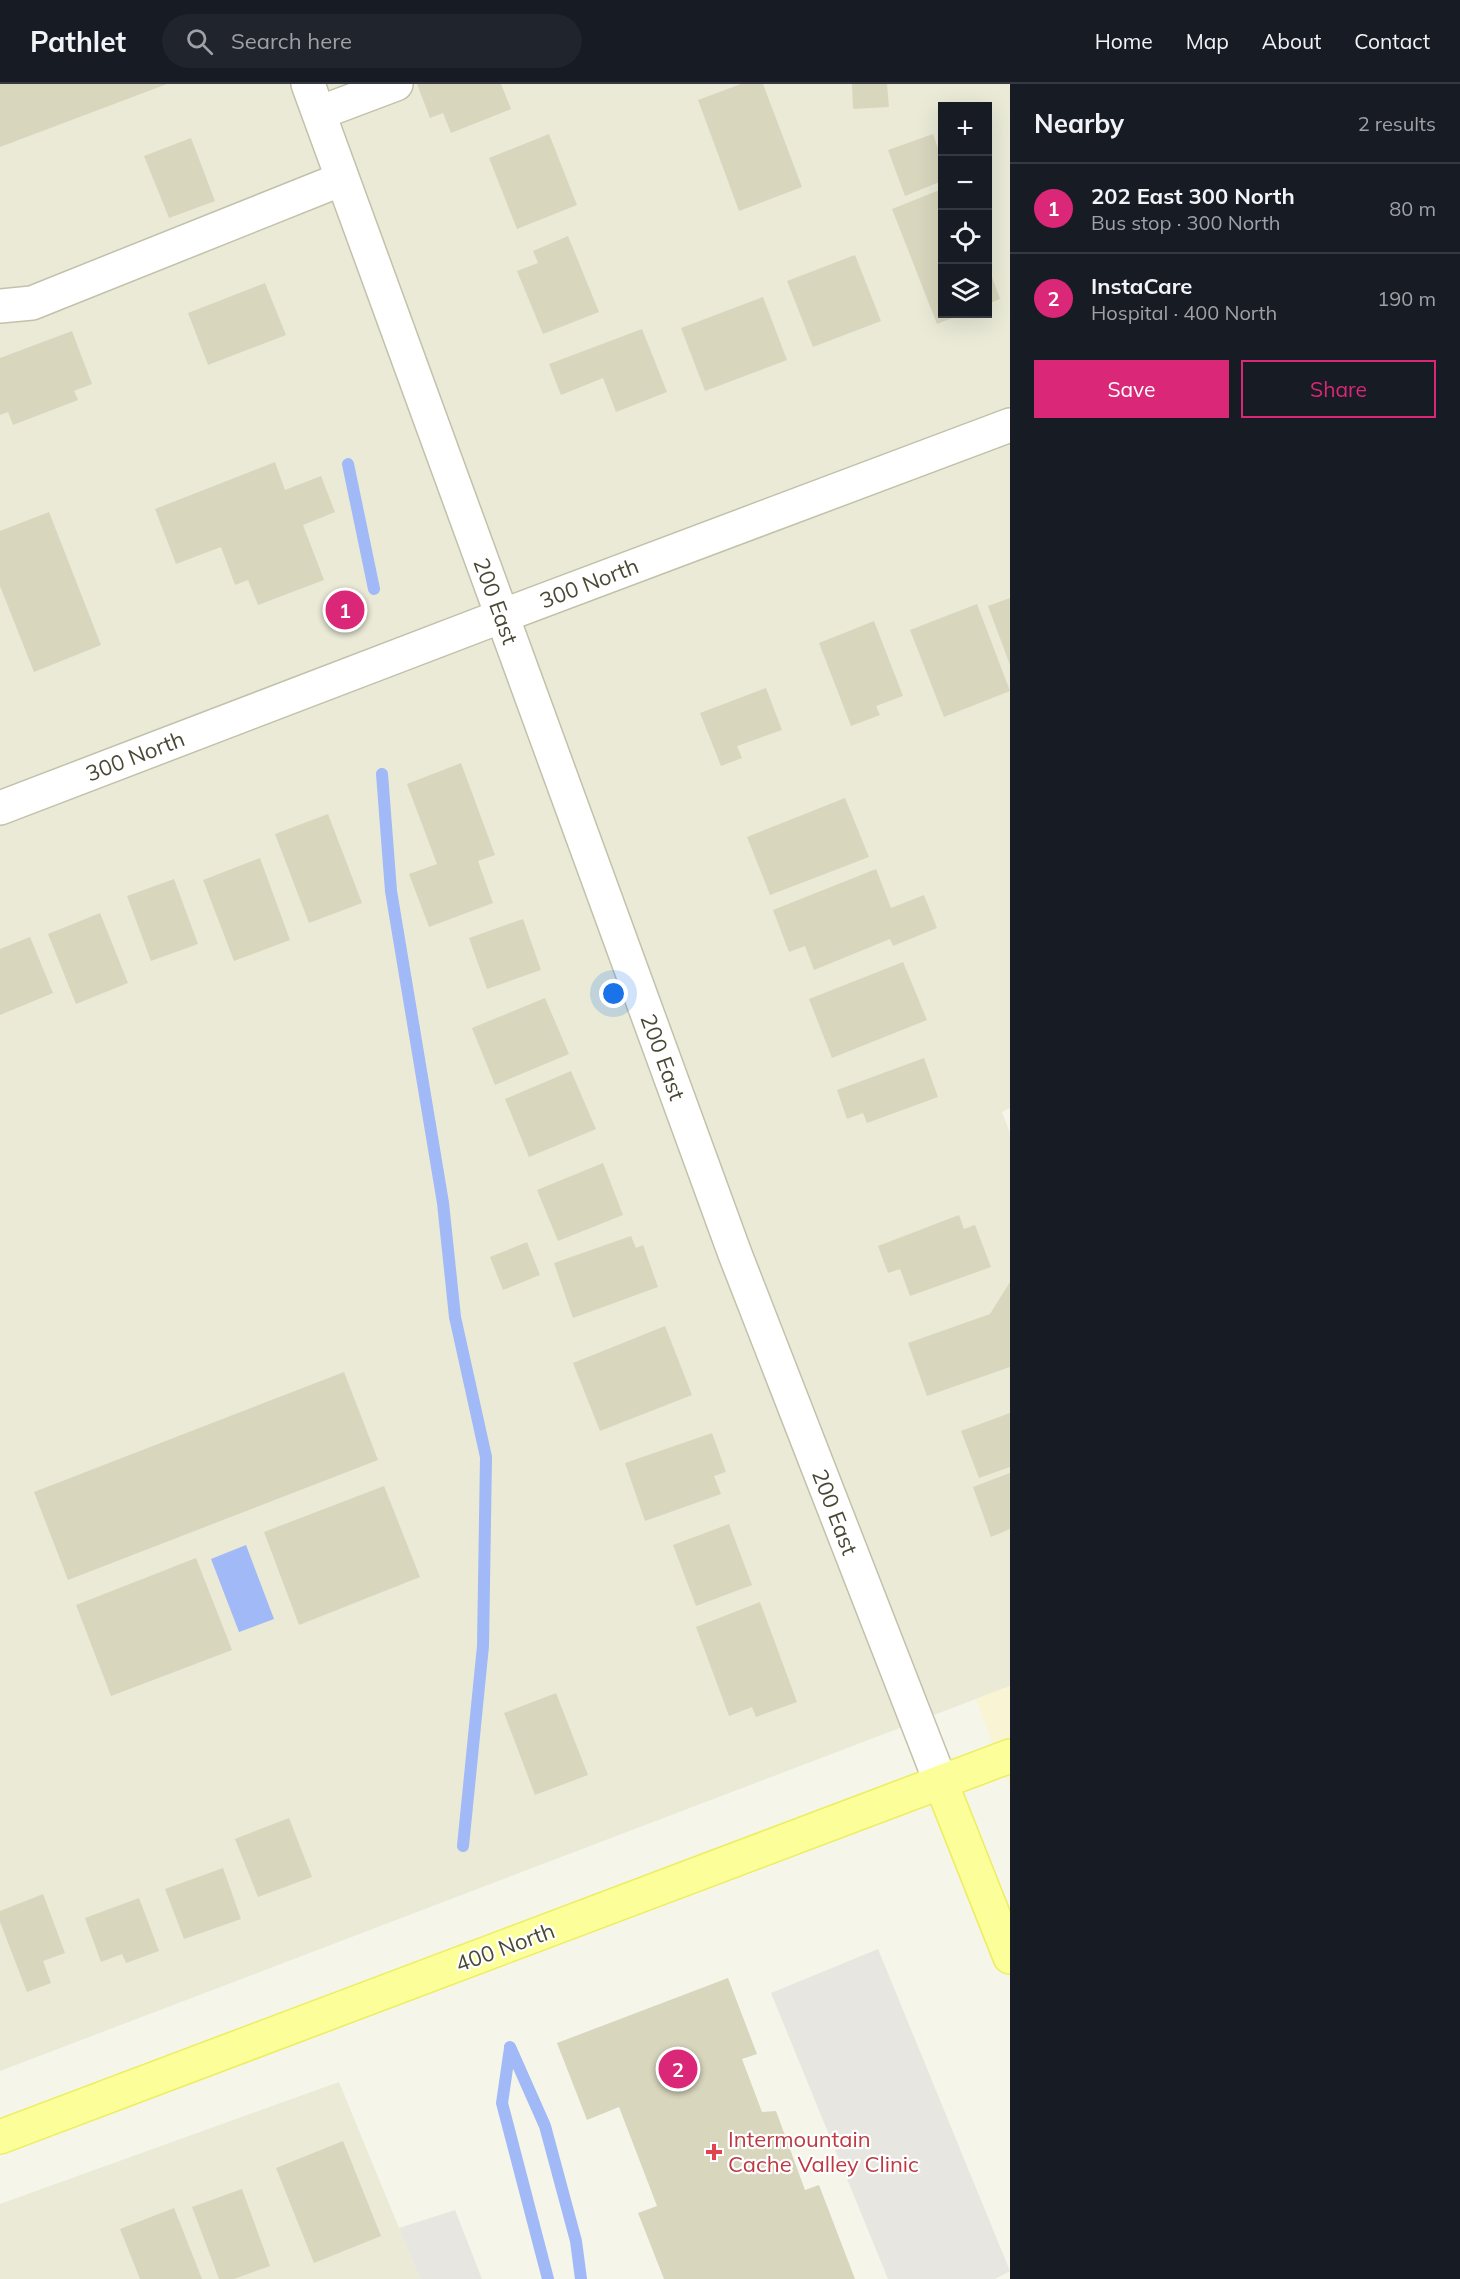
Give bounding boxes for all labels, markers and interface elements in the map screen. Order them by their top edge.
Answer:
search box [162,14,582,68]
text: Pathlet [30,24,126,59]
icon: search [183,25,216,58]
text: Search here [231,27,352,55]
text: Home [1095,28,1153,54]
text: Map [1186,28,1229,54]
text: About [1262,28,1321,54]
text: Contact [1354,28,1430,54]
map controls [938,102,992,318]
button: + [938,102,992,156]
text: Nearby [1034,107,1124,140]
text: 2 results [1358,111,1436,136]
button: − [938,156,992,210]
text: 202 East 300 North [1091,182,1295,210]
text: 1 [1048,196,1060,221]
text: 80 m [1389,196,1436,221]
button: locate [938,210,992,264]
text: Bus stop · 300 North [1091,210,1281,235]
button: layers [938,264,992,318]
text: InstaCare [1091,272,1192,300]
text: 2 [1048,286,1060,311]
text: 190 m [1377,286,1436,311]
text: Hospital · 400 North [1091,300,1277,325]
button: Save [1034,360,1229,418]
button: Share [1241,360,1436,418]
street label: 300 North [536,551,642,615]
street label: 200 East [467,554,525,648]
pin: 1 [326,588,364,632]
street label: 300 North [82,724,188,788]
your location [599,979,628,1008]
street label: 200 East [634,1010,692,1104]
street label: 200 East [806,1465,864,1559]
street label: 400 North [452,1916,558,1978]
pin: 2 [658,2046,698,2092]
place label: Intermountain Cache Valley Clinic [728,2125,919,2178]
marker: Intermountain Cache Valley Clinic [705,2143,723,2161]

